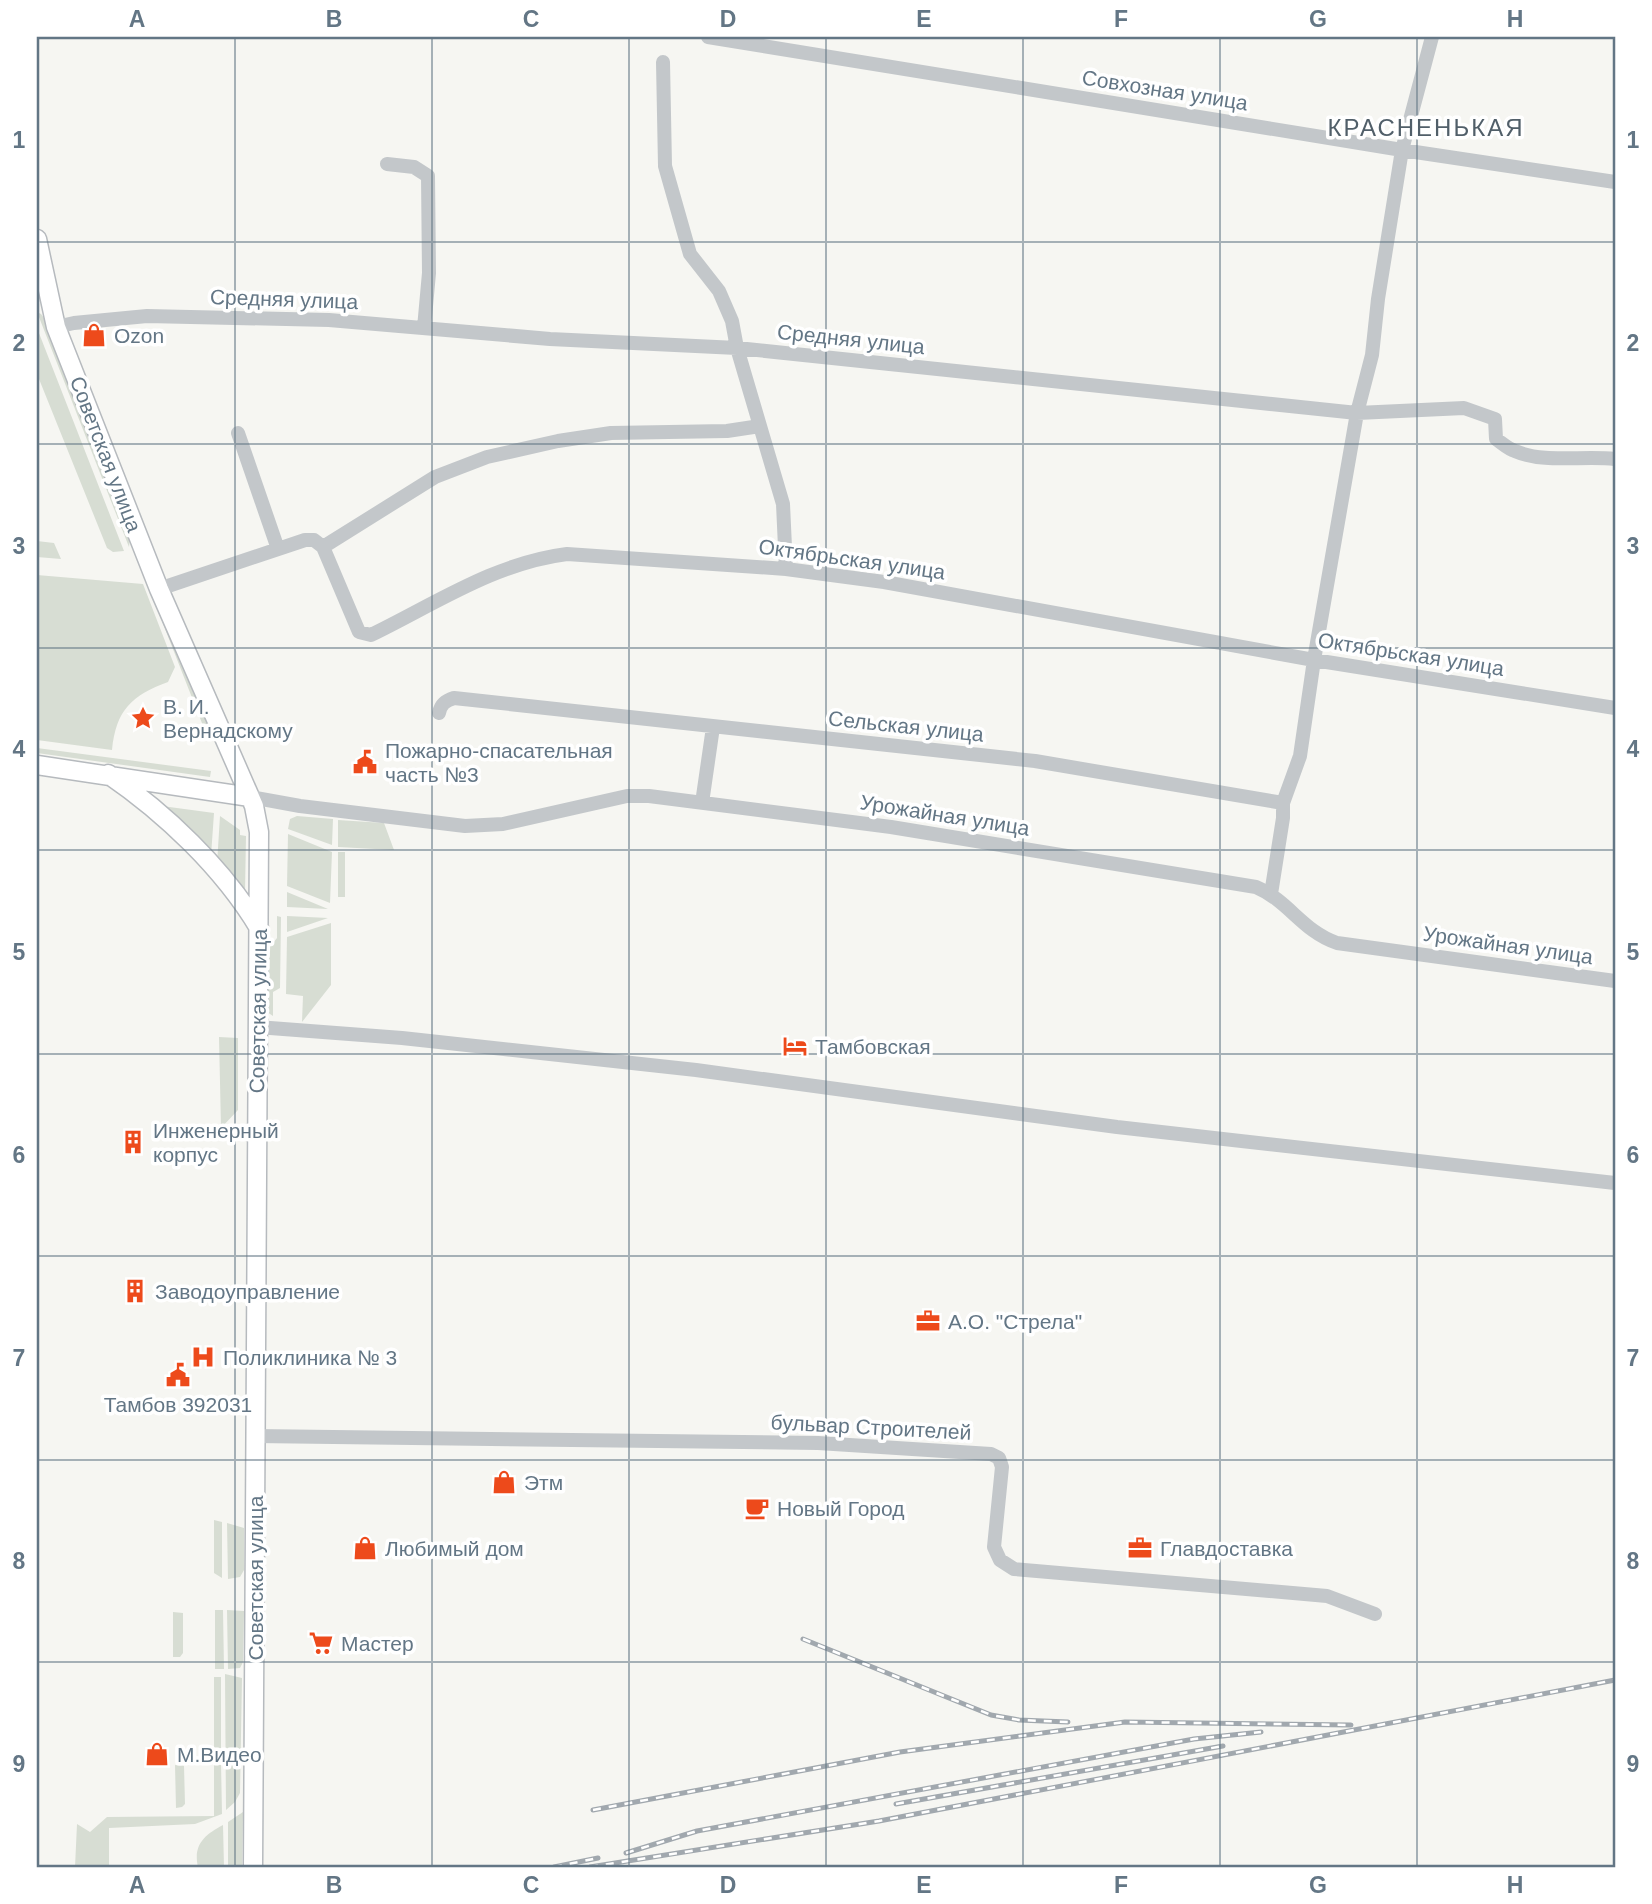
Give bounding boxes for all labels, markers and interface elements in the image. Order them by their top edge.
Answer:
text: A [129,6,145,32]
text: B [326,6,342,32]
text: C [523,6,539,32]
text: D [720,6,736,32]
text: E [916,6,932,32]
text: F [1114,6,1128,32]
text: G [1309,6,1327,32]
text: H [1507,6,1523,32]
street label: Совхозная улица [1080,66,1250,115]
district label: КРАСНЕНЬКАЯ [1328,114,1524,141]
text: 1 [13,127,26,153]
text: 1 [1627,127,1640,153]
street label: Средняя улица [210,285,359,313]
street label: Средняя улица [776,320,926,358]
shop icon: Ozon [80,321,108,349]
place label: Ozon [114,324,164,347]
text: 2 [13,330,25,356]
text: 2 [1627,330,1639,356]
street label: Советская улица [66,373,146,535]
text: 3 [13,533,25,559]
text: 3 [1627,533,1639,559]
street label: Октябрьская улица [757,535,947,584]
street label: Октябрьская улица [1316,628,1506,680]
place label: В. И. Вернадскому [163,695,293,742]
place icon: В. И. Вернадскому [129,704,157,732]
street label: Сельская улица [827,706,985,746]
text: 4 [13,736,26,762]
text: 4 [1627,736,1640,762]
place label: Пожарно-спасательная часть №3 [385,739,613,786]
public building icon: Пожарно-спасательная часть №3 [351,748,379,776]
street label: Урожайная улица [859,790,1032,840]
street label: Урожайная улица [1422,922,1595,968]
street label: Советская улица [245,928,271,1094]
text: 5 [13,939,26,965]
text: 5 [1627,939,1640,965]
hotel icon: Тамбовская [781,1032,809,1060]
place label: Тамбовская [815,1035,931,1058]
place label: Инженерный корпус [153,1119,279,1166]
building icon: Инженерный корпус [119,1128,147,1156]
text: 6 [13,1142,25,1168]
text: 6 [1627,1142,1639,1168]
building icon: Заводоуправление [121,1277,149,1305]
place label: Заводоуправление [155,1280,340,1303]
office icon: А.О. "Стрела" [914,1307,942,1335]
place label: А.О. "Стрела" [948,1310,1082,1333]
hospital icon: Поликлиника № 3 [189,1343,217,1371]
text: 7 [13,1345,25,1371]
text: 7 [1627,1345,1639,1371]
place label: Поликлиника № 3 [223,1346,397,1369]
public building icon: Тамбов 392031 [164,1361,192,1389]
place label: Тамбов 392031 [104,1393,252,1416]
street label: бульвар Строителей [770,1410,972,1444]
shop icon: Этм [490,1468,518,1496]
place label: Этм [524,1471,563,1494]
cafe icon: Новый Город [743,1494,771,1522]
street label: Советская улица [244,1495,267,1660]
place label: Новый Город [777,1497,904,1520]
shop icon: Любимый дом [351,1534,379,1562]
office icon: Главдоставка [1126,1534,1154,1562]
place label: Любимый дом [385,1537,524,1560]
place label: Главдоставка [1160,1537,1293,1560]
text: 8 [13,1548,26,1574]
text: 8 [1627,1548,1640,1574]
supermarket icon: Мастер [307,1629,335,1657]
place label: Мастер [341,1632,414,1655]
shop icon: М.Видео [143,1740,171,1768]
place label: М.Видео [177,1743,262,1766]
text: 9 [13,1751,25,1777]
text: 9 [1627,1751,1639,1777]
text: A [129,1872,145,1898]
text: B [326,1872,342,1898]
text: C [523,1872,539,1898]
text: D [720,1872,736,1898]
text: E [916,1872,932,1898]
text: F [1114,1872,1128,1898]
text: G [1309,1872,1327,1898]
text: H [1507,1872,1523,1898]

